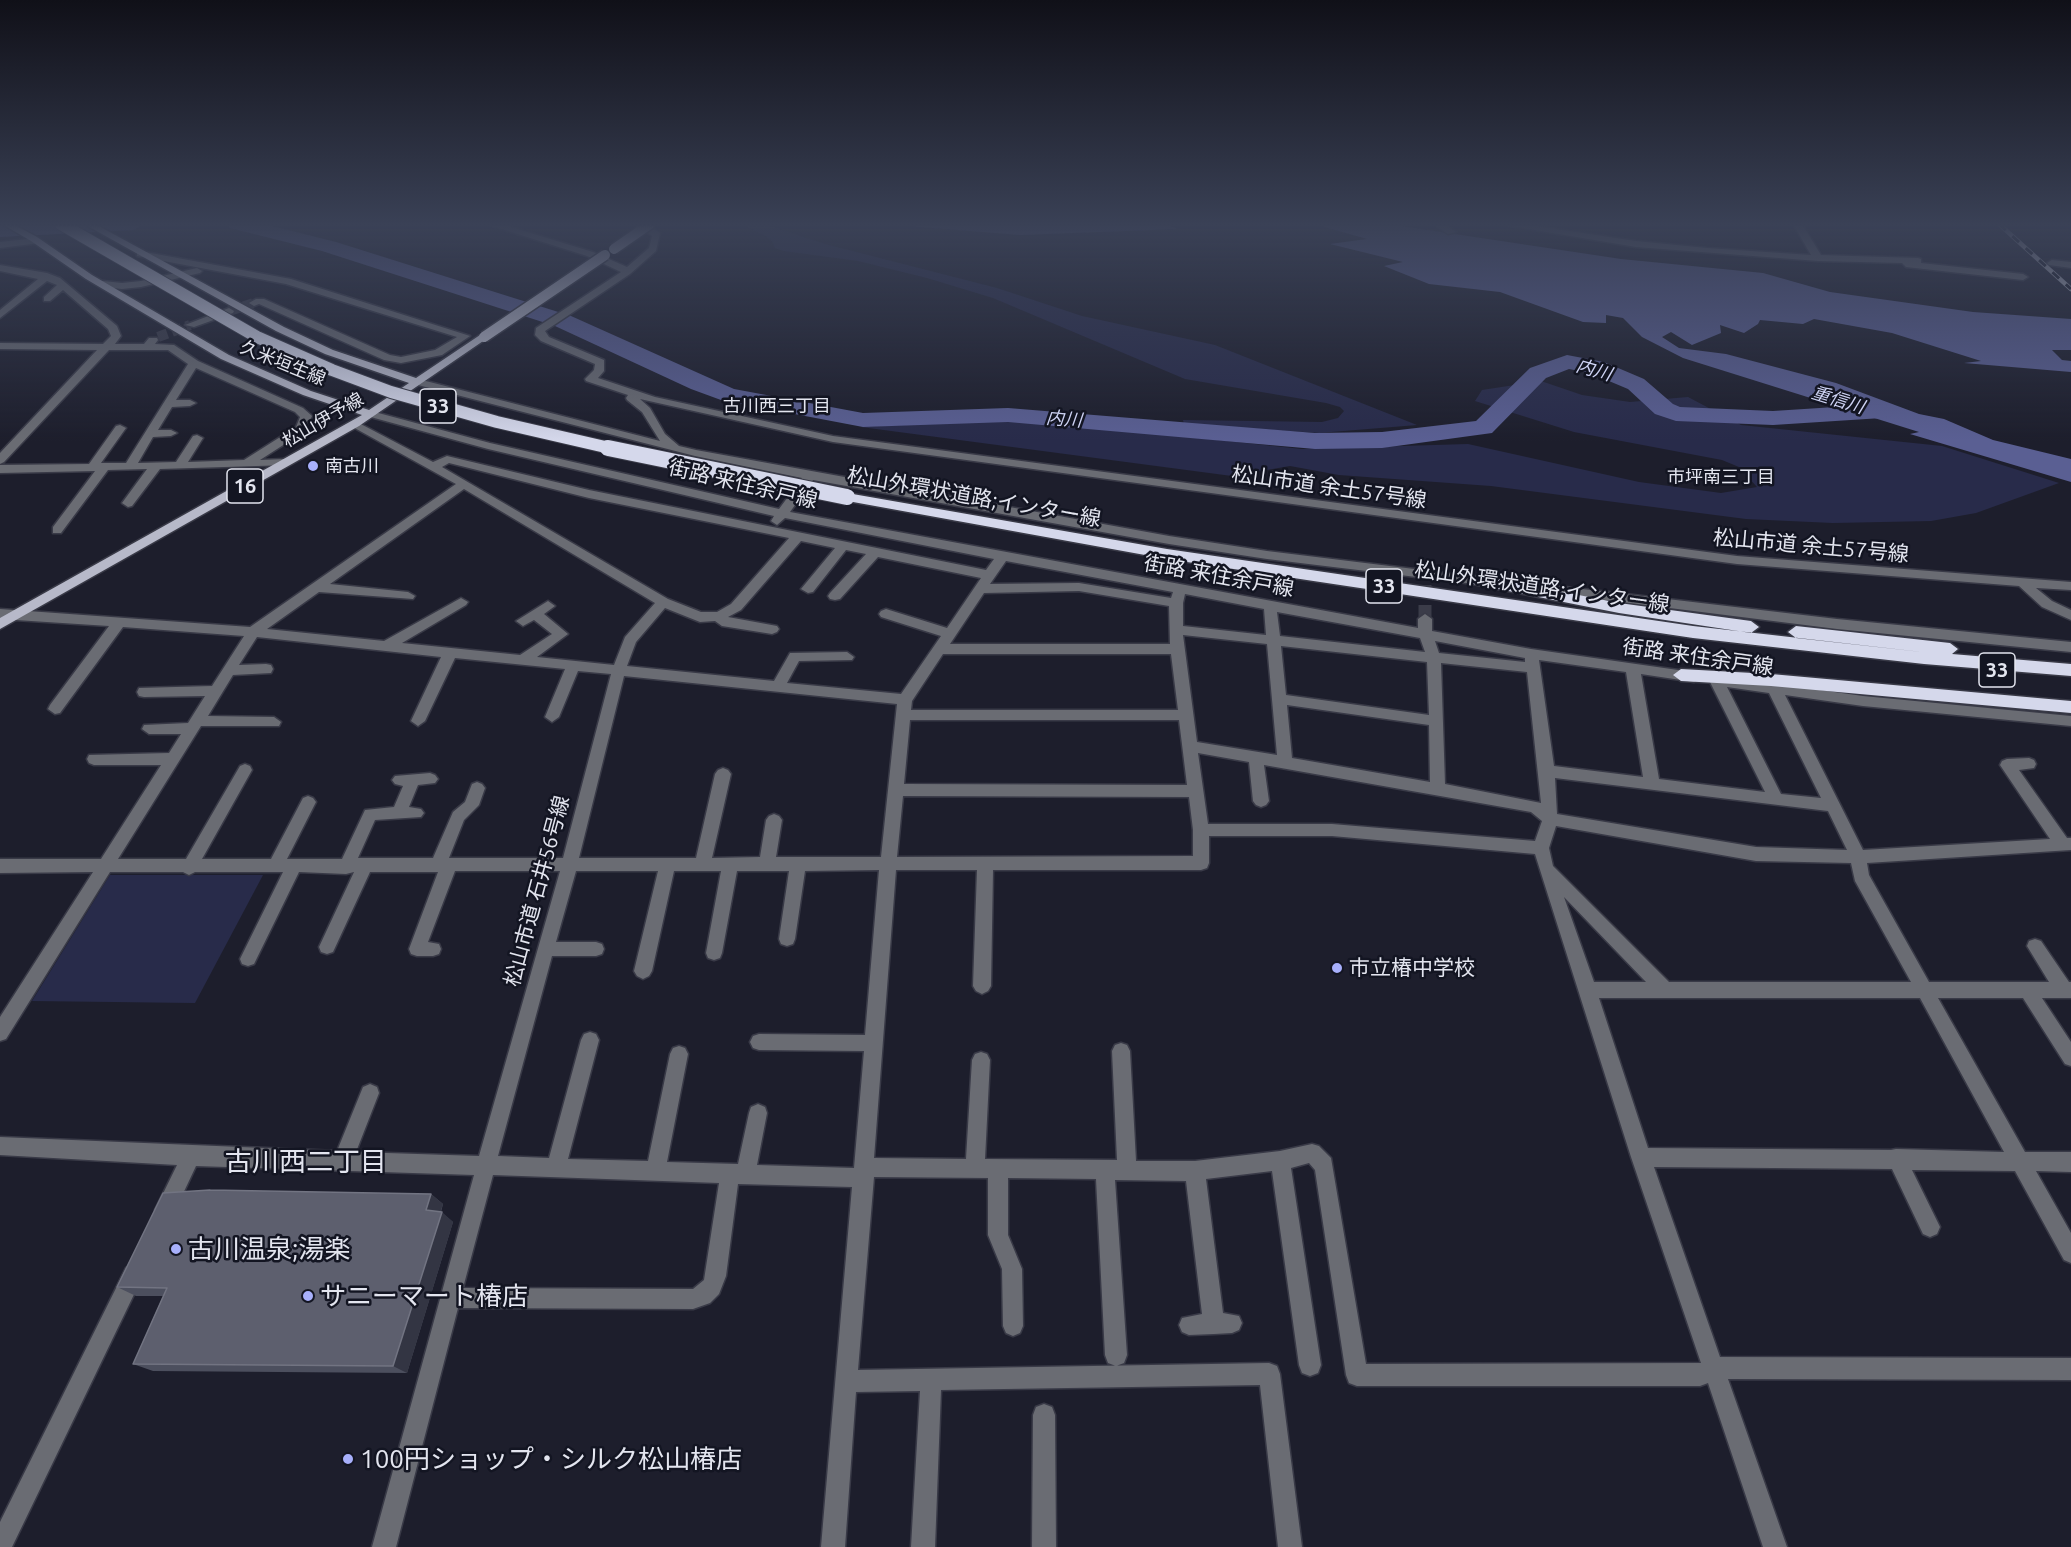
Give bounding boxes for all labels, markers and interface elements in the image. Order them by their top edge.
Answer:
street label: 久米垣生線 [237,336,329,390]
water label: 内川 [1574,355,1614,385]
water label: 重信川 [1809,382,1867,418]
street label: 松山伊予線 [279,388,367,452]
road number: 33 [420,389,456,423]
district label: 古川西三丁目 [723,395,831,417]
water label: 内川 [1045,407,1083,431]
place label: 南古川 [325,455,379,477]
street label: 街路 来住余戸線 [666,455,820,513]
marker: 南古川 [306,459,320,473]
street label: 松山市道 余土57号線 [1230,461,1428,513]
street label: 松山外環状道路;インター線 [845,462,1103,532]
district label: 市坪南三丁目 [1667,466,1775,488]
road number: 16 [227,469,263,503]
street label: 松山市道 余土57号線 [1712,525,1910,567]
street label: 街路 来住余戸線 [1142,550,1296,602]
street label: 松山外環状道路;インター線 [1413,557,1671,617]
road number: 33 [1366,569,1402,603]
street label: 街路 来住余戸線 [1621,634,1775,680]
road number: 33 [1979,653,2015,687]
street label: 松山市道 石井56号線 [499,793,575,989]
place label: 市立椿中学校 [1349,955,1475,981]
marker: 市立椿中学校 [1330,961,1344,975]
district label: 古川西二丁目 [225,1146,387,1178]
place label: 古川温泉;湯楽 [188,1233,350,1265]
marker: 古川温泉;湯楽 [169,1242,183,1256]
place label: サニーマート椿店 [320,1280,528,1312]
marker: サニーマート椿店 [301,1289,315,1303]
place label: 100円ショップ・シルク松山椿店 [360,1443,742,1475]
marker: 100円ショップ・シルク松山椿店 [341,1452,355,1466]

